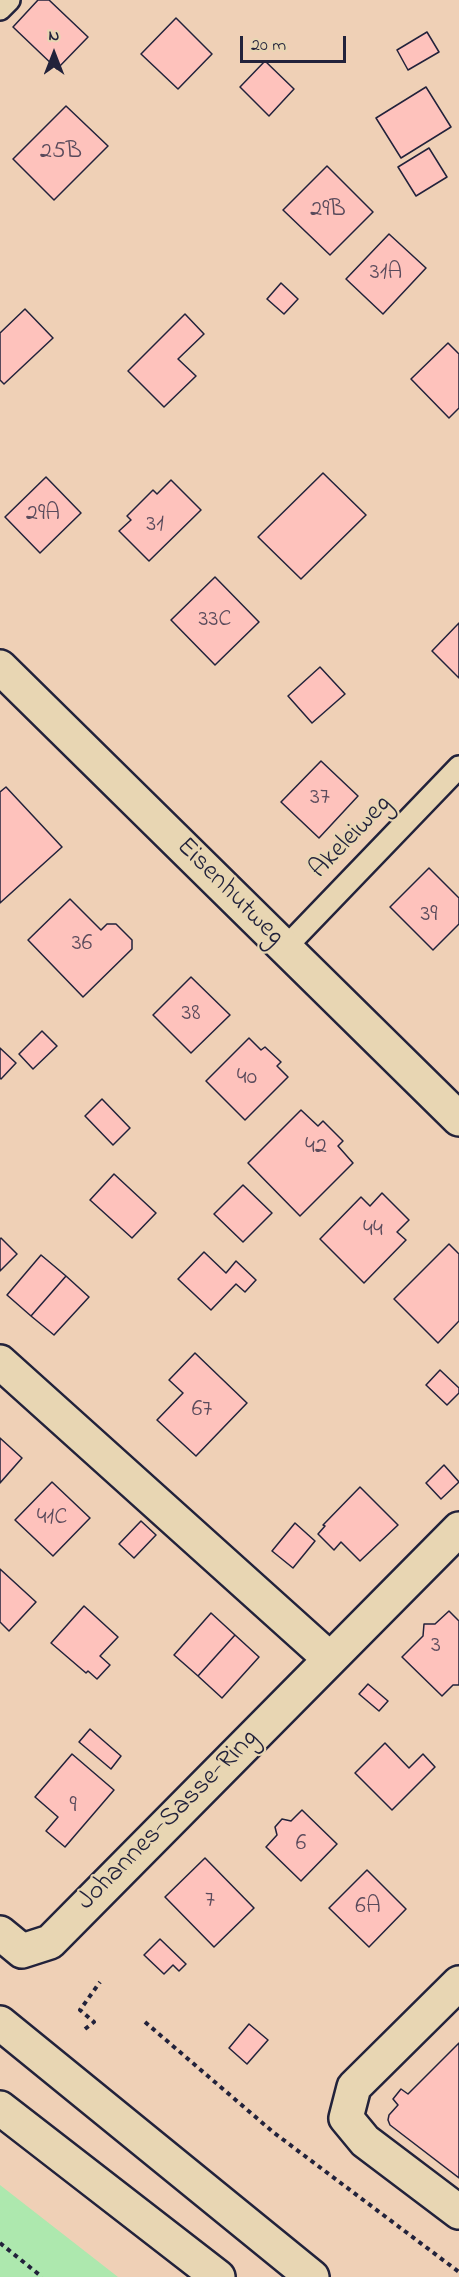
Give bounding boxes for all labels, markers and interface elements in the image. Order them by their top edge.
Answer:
north arrow [24,24,84,84]
text: N [49,24,59,48]
scale bar [243,24,350,62]
text: 20 m [251,33,286,59]
house number: 25B [40,139,82,167]
house number: 29B [310,197,346,225]
house number: 31A [370,260,402,288]
house number: 29A [26,501,60,529]
house number: 31 [146,512,164,540]
house number: 33C [199,607,231,635]
house number: 37 [310,785,330,813]
street label: Akeleiweg [304,789,400,887]
street label: Eisenhutweg [168,832,290,954]
house number: 39 [420,902,438,930]
house number: 36 [72,931,92,959]
house number: 38 [182,1001,200,1029]
house number: 40 [237,1065,257,1093]
house number: 42 [305,1134,327,1162]
house number: 44 [363,1217,383,1245]
house number: 67 [192,1397,212,1425]
house number: 41C [37,1505,67,1533]
house number: 3 [431,1633,441,1661]
street label: Johannes-Sasse-Ring [72,1724,266,1918]
house number: 9 [69,1793,77,1821]
house number: 6 [296,1831,306,1859]
house number: 7 [205,1888,215,1916]
house number: 6A [355,1894,381,1922]

